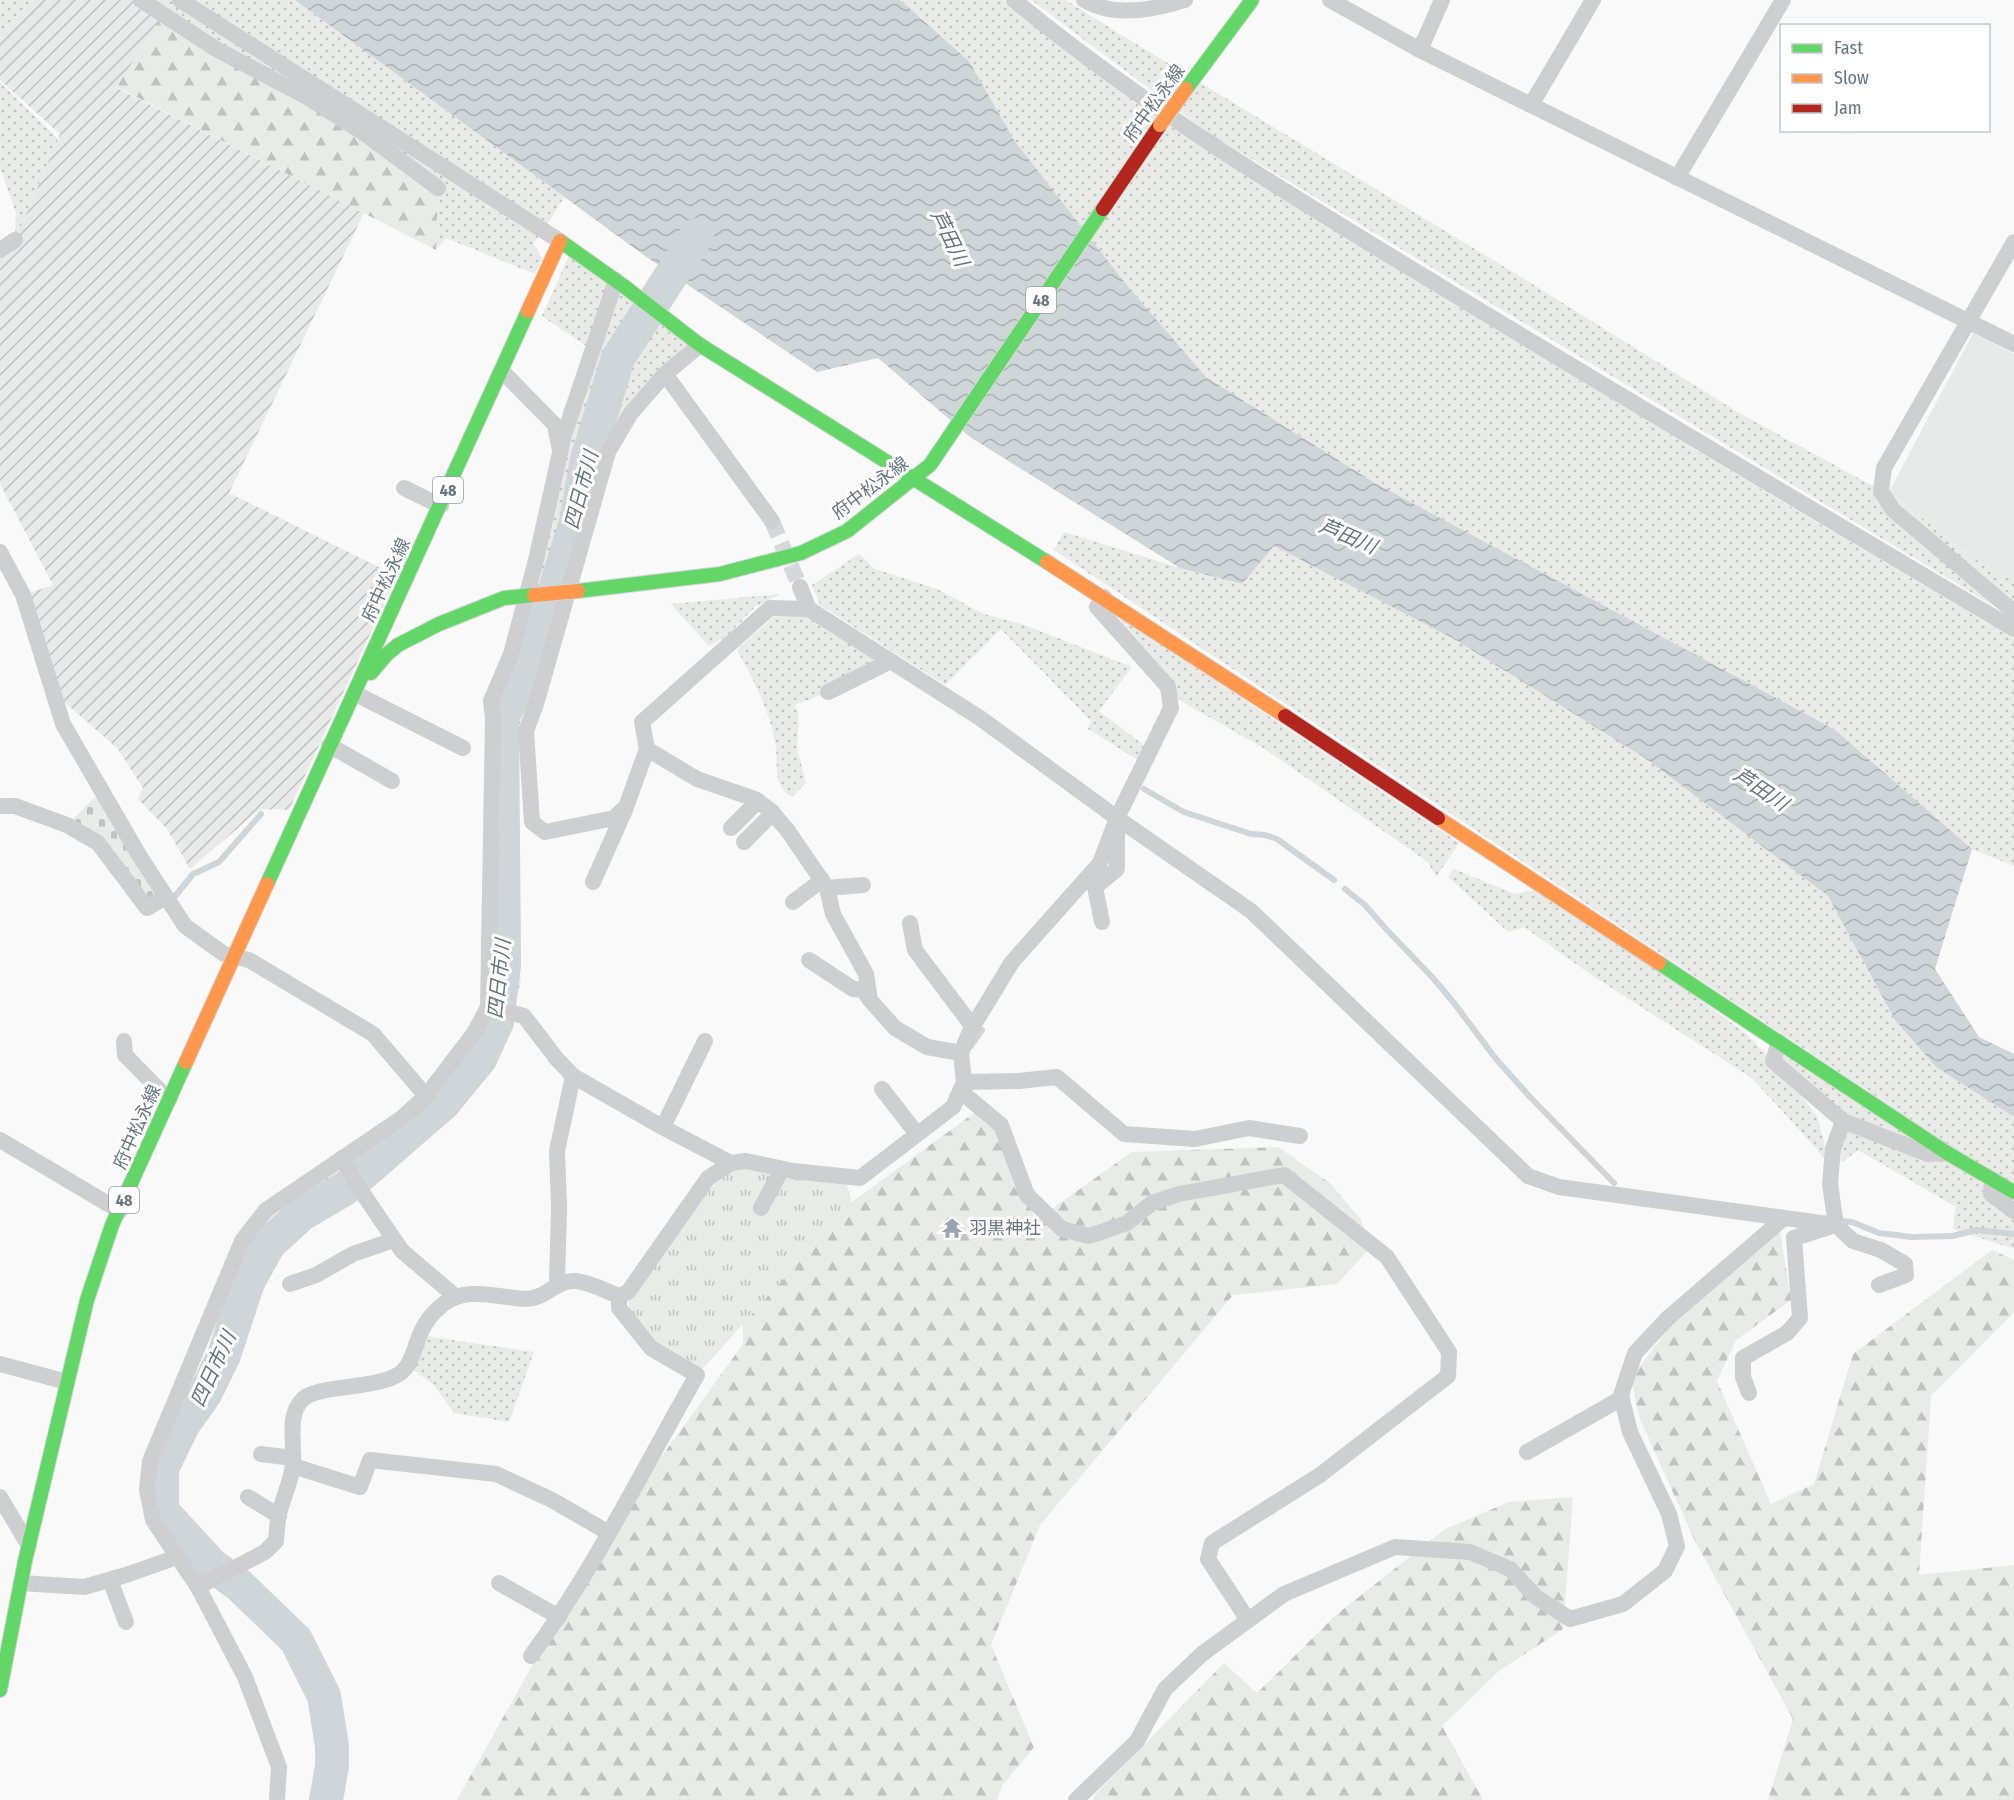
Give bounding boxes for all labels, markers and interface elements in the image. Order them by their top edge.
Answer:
legend [1780,24,1990,132]
text: Fast [1834,37,1863,59]
street label: 府中松永線 [1119,60,1189,146]
text: Slow [1834,67,1869,89]
text: Jam [1834,97,1862,119]
water label: 芦田川 [926,206,975,272]
road number: 48 [1026,287,1056,313]
water label: 四日市川 [559,446,603,532]
street label: 府中松永線 [827,452,913,524]
road number: 48 [433,477,463,503]
water label: 芦田川 [1316,513,1382,560]
street label: 府中松永線 [357,535,415,625]
water label: 芦田川 [1729,762,1794,817]
water label: 四日市川 [483,936,515,1020]
street label: 府中松永線 [109,1081,165,1173]
road number: 48 [109,1187,139,1213]
temple icon: 羽黒神社 [940,1216,964,1240]
place label: 羽黒神社 [969,1217,1041,1239]
water label: 四日市川 [185,1326,242,1410]

